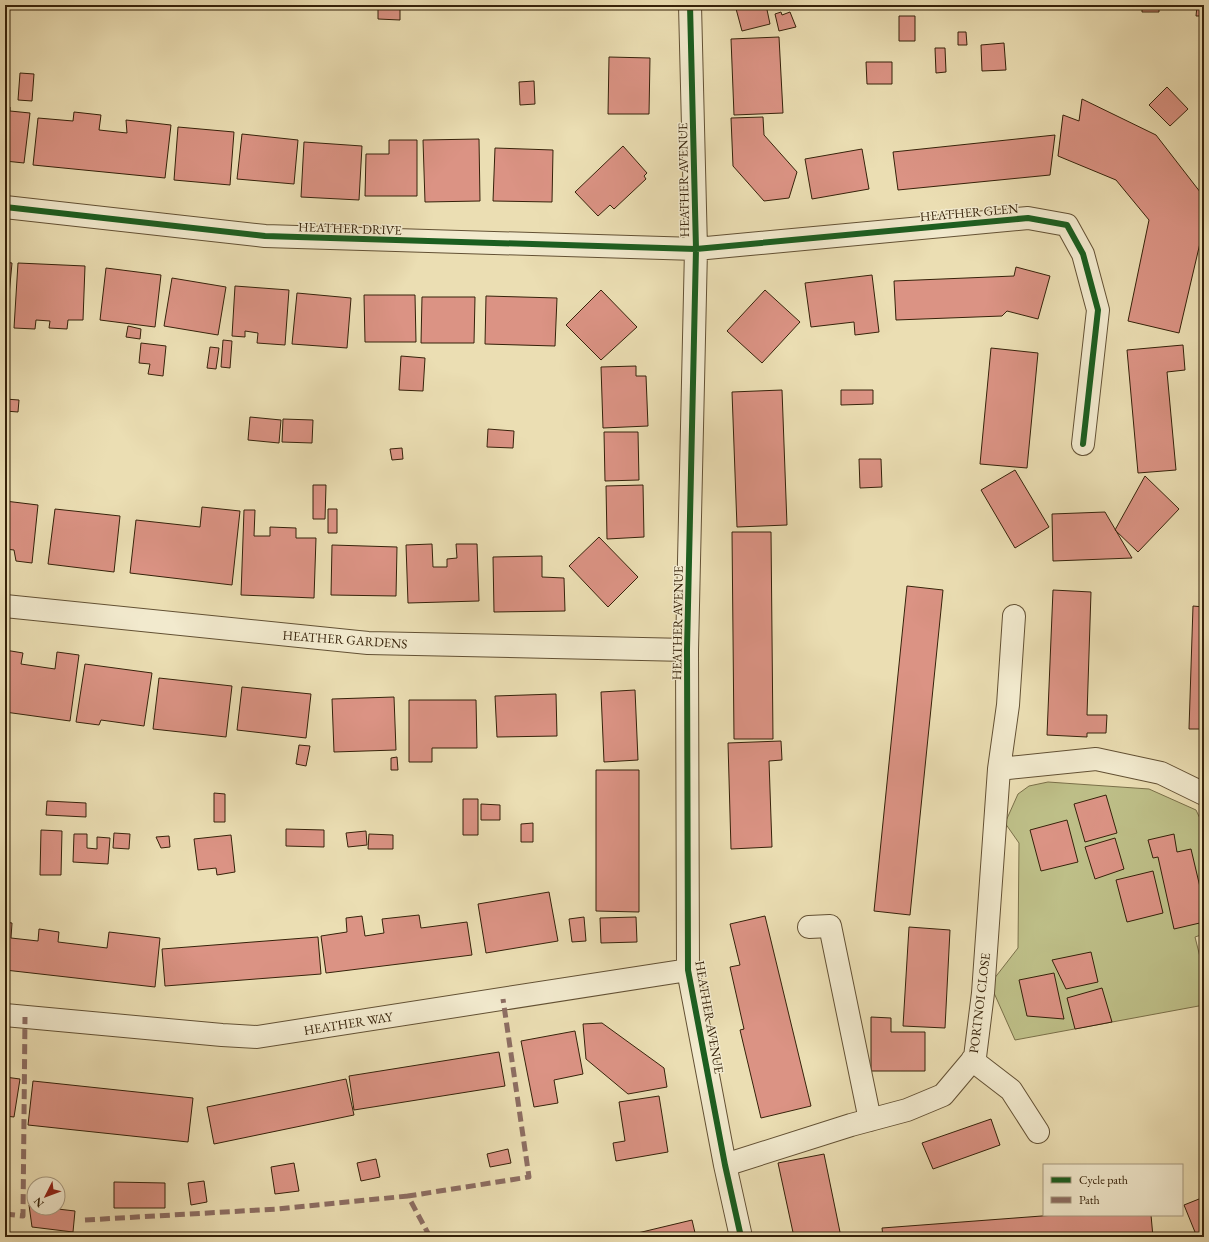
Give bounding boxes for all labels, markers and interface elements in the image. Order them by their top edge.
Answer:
street label: HEATHER AVENUE [674,123,693,237]
street label: HEATHER GLEN [919,200,1020,225]
street label: HEATHER DRIVE [298,218,402,239]
street label: HEATHER AVENUE [668,566,687,680]
street label: HEATHER GARDENS [282,627,408,652]
street label: PORTNOI CLOSE [965,952,994,1054]
street label: HEATHER AVENUE [691,959,728,1075]
street label: HEATHER WAY [302,1008,395,1039]
legend [1043,1164,1183,1216]
text: Cycle path [1079,1172,1128,1188]
north arrow [26,1176,66,1216]
text: Path [1079,1192,1100,1208]
text: N [30,1195,47,1211]

